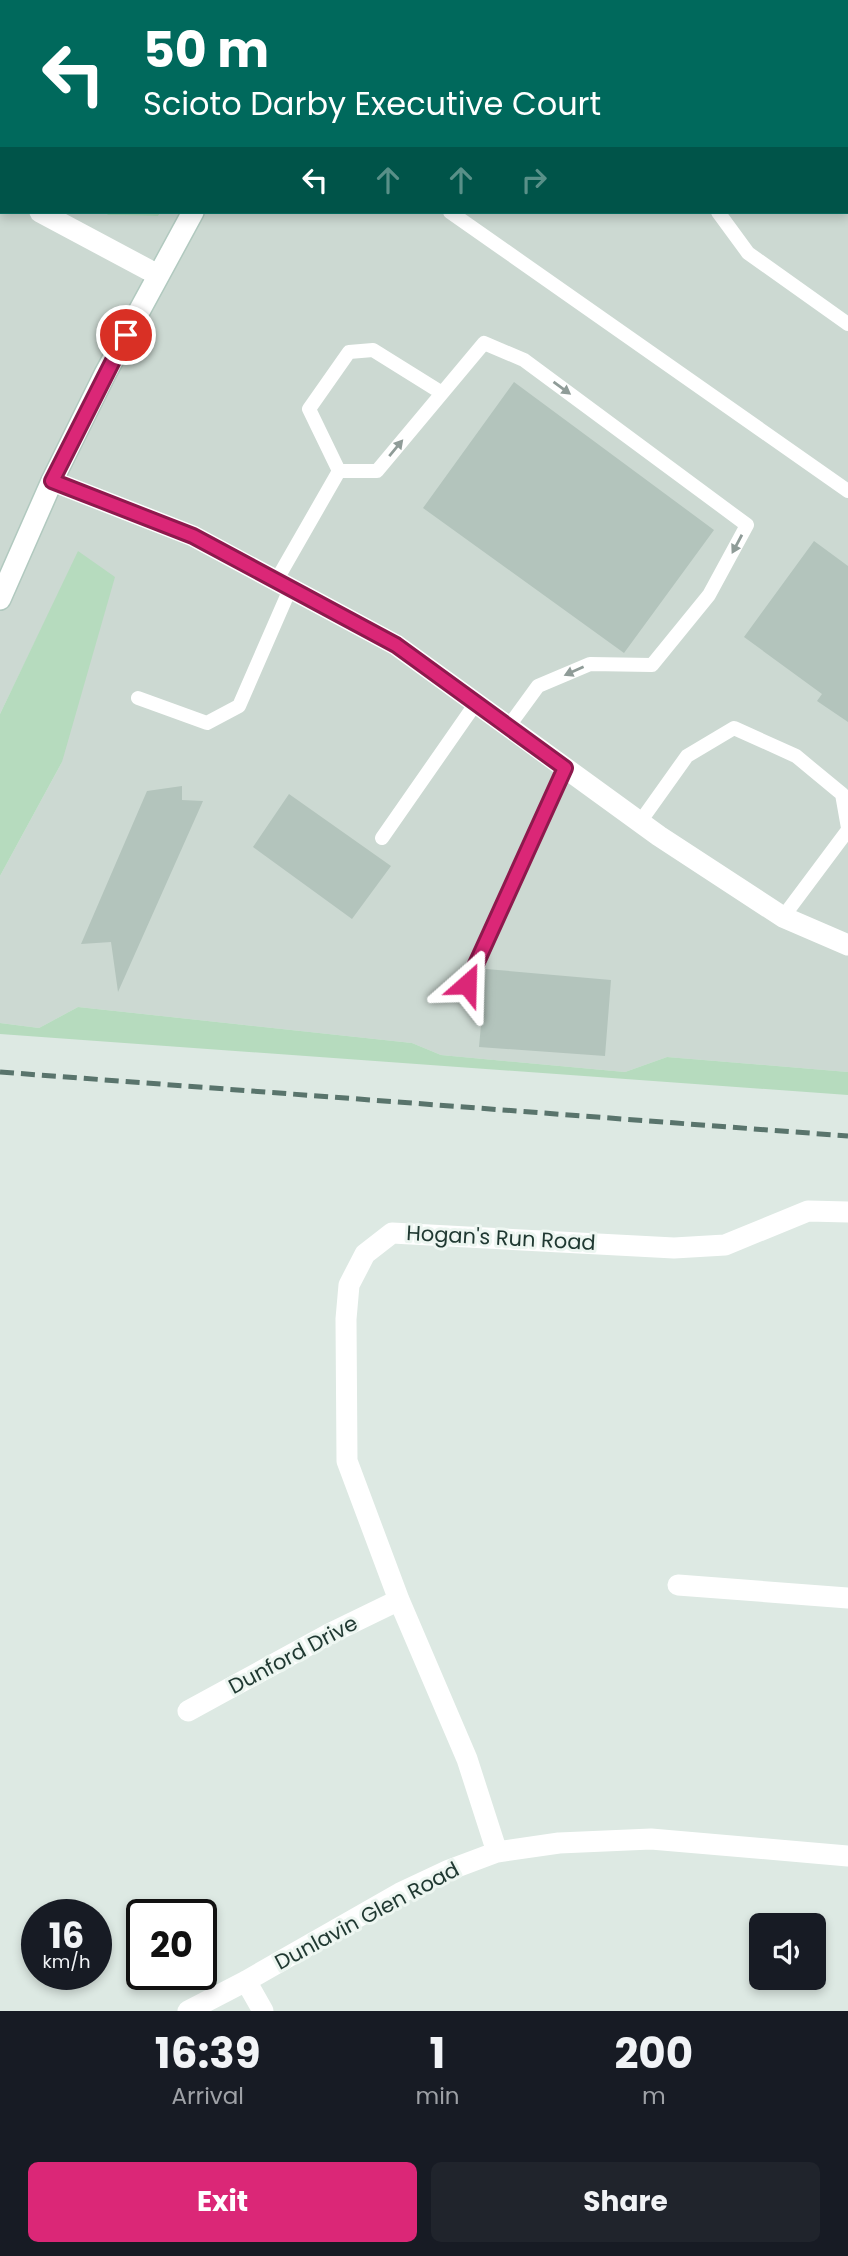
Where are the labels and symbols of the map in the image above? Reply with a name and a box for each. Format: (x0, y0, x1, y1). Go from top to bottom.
pin (96, 305, 156, 365)
one-way arrow (553, 381, 571, 395)
one-way arrow (388, 440, 403, 457)
one-way arrow (731, 534, 742, 554)
one-way arrow (564, 665, 584, 677)
position arrow (430, 947, 504, 1021)
street label: Hogan's Run Road (406, 1218, 596, 1257)
street label: Dunford Drive (223, 1608, 362, 1701)
street label: Dunlavin Glen Road (269, 1855, 464, 1977)
speed limit sign: 20 (126, 1899, 217, 1990)

